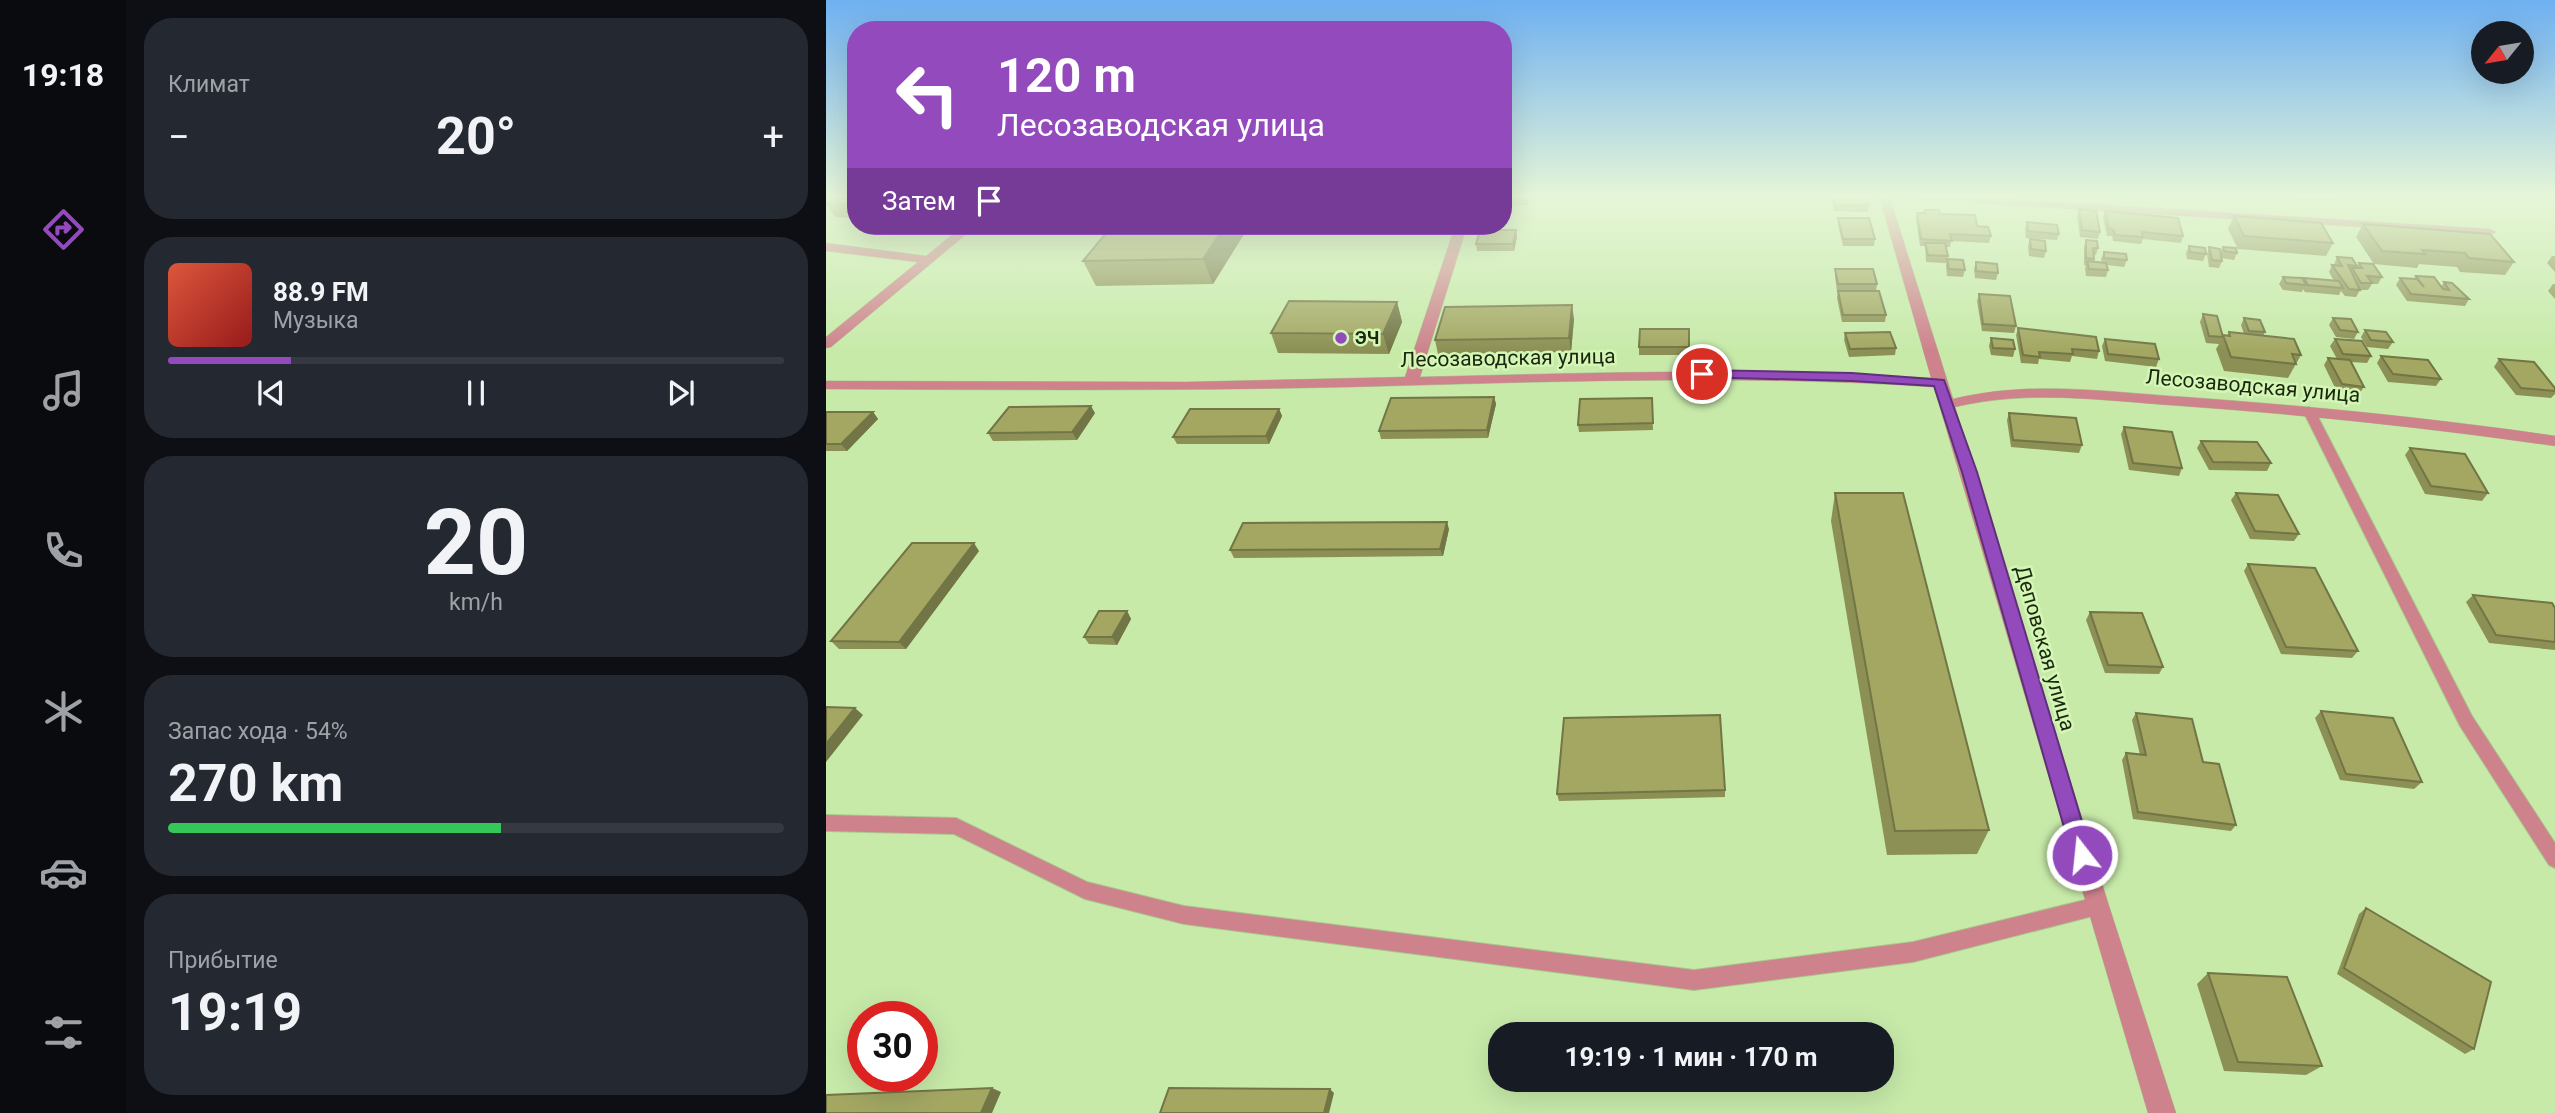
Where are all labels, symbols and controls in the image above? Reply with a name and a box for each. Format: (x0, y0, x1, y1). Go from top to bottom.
north arrow (2471, 21, 2534, 84)
map controls (2471, 21, 2534, 84)
text: 120 m (997, 47, 1136, 104)
icon: left (882, 49, 973, 140)
text: 19:18 (22, 56, 104, 94)
text: Климат (168, 71, 250, 98)
text: 20° (436, 106, 516, 167)
text: Лесозаводская улица (997, 106, 1325, 144)
text: − (168, 115, 190, 159)
text: + (762, 115, 784, 159)
icon: arrive (970, 182, 1008, 220)
text: Затем (882, 186, 956, 216)
icon: directions (39, 205, 88, 254)
text: 88.9 FM (273, 277, 369, 307)
text: Музыка (273, 307, 358, 334)
place label: ЭЧ (1355, 327, 1379, 348)
marker: ЭЧ (1333, 330, 1349, 346)
street label: Лесозаводская улица (1400, 344, 1616, 372)
pin (1672, 344, 1732, 404)
icon: arrive (1683, 355, 1721, 393)
street label: Лесозаводская улица (2145, 365, 2361, 407)
icon: music (39, 366, 88, 415)
icon: previous (252, 374, 290, 412)
icon: pause (457, 374, 495, 412)
icon: next (662, 374, 700, 412)
text: 20 (424, 490, 528, 596)
icon: phone (39, 526, 88, 575)
street label: Деповская улица (2010, 562, 2080, 734)
text: km/h (449, 589, 503, 616)
icon: climate (39, 687, 88, 736)
text: Запас хода · 54% (168, 718, 348, 745)
text: 270 km (168, 753, 343, 814)
position arrow (2045, 818, 2119, 892)
icon: car (39, 848, 88, 897)
text: Прибытие (168, 947, 278, 974)
text: 19:19 (168, 982, 302, 1043)
speed limit sign: 30 (847, 1001, 938, 1092)
icon: filters (39, 1008, 88, 1057)
text: 19:19 · 1 мин · 170 m (1565, 1042, 1817, 1072)

